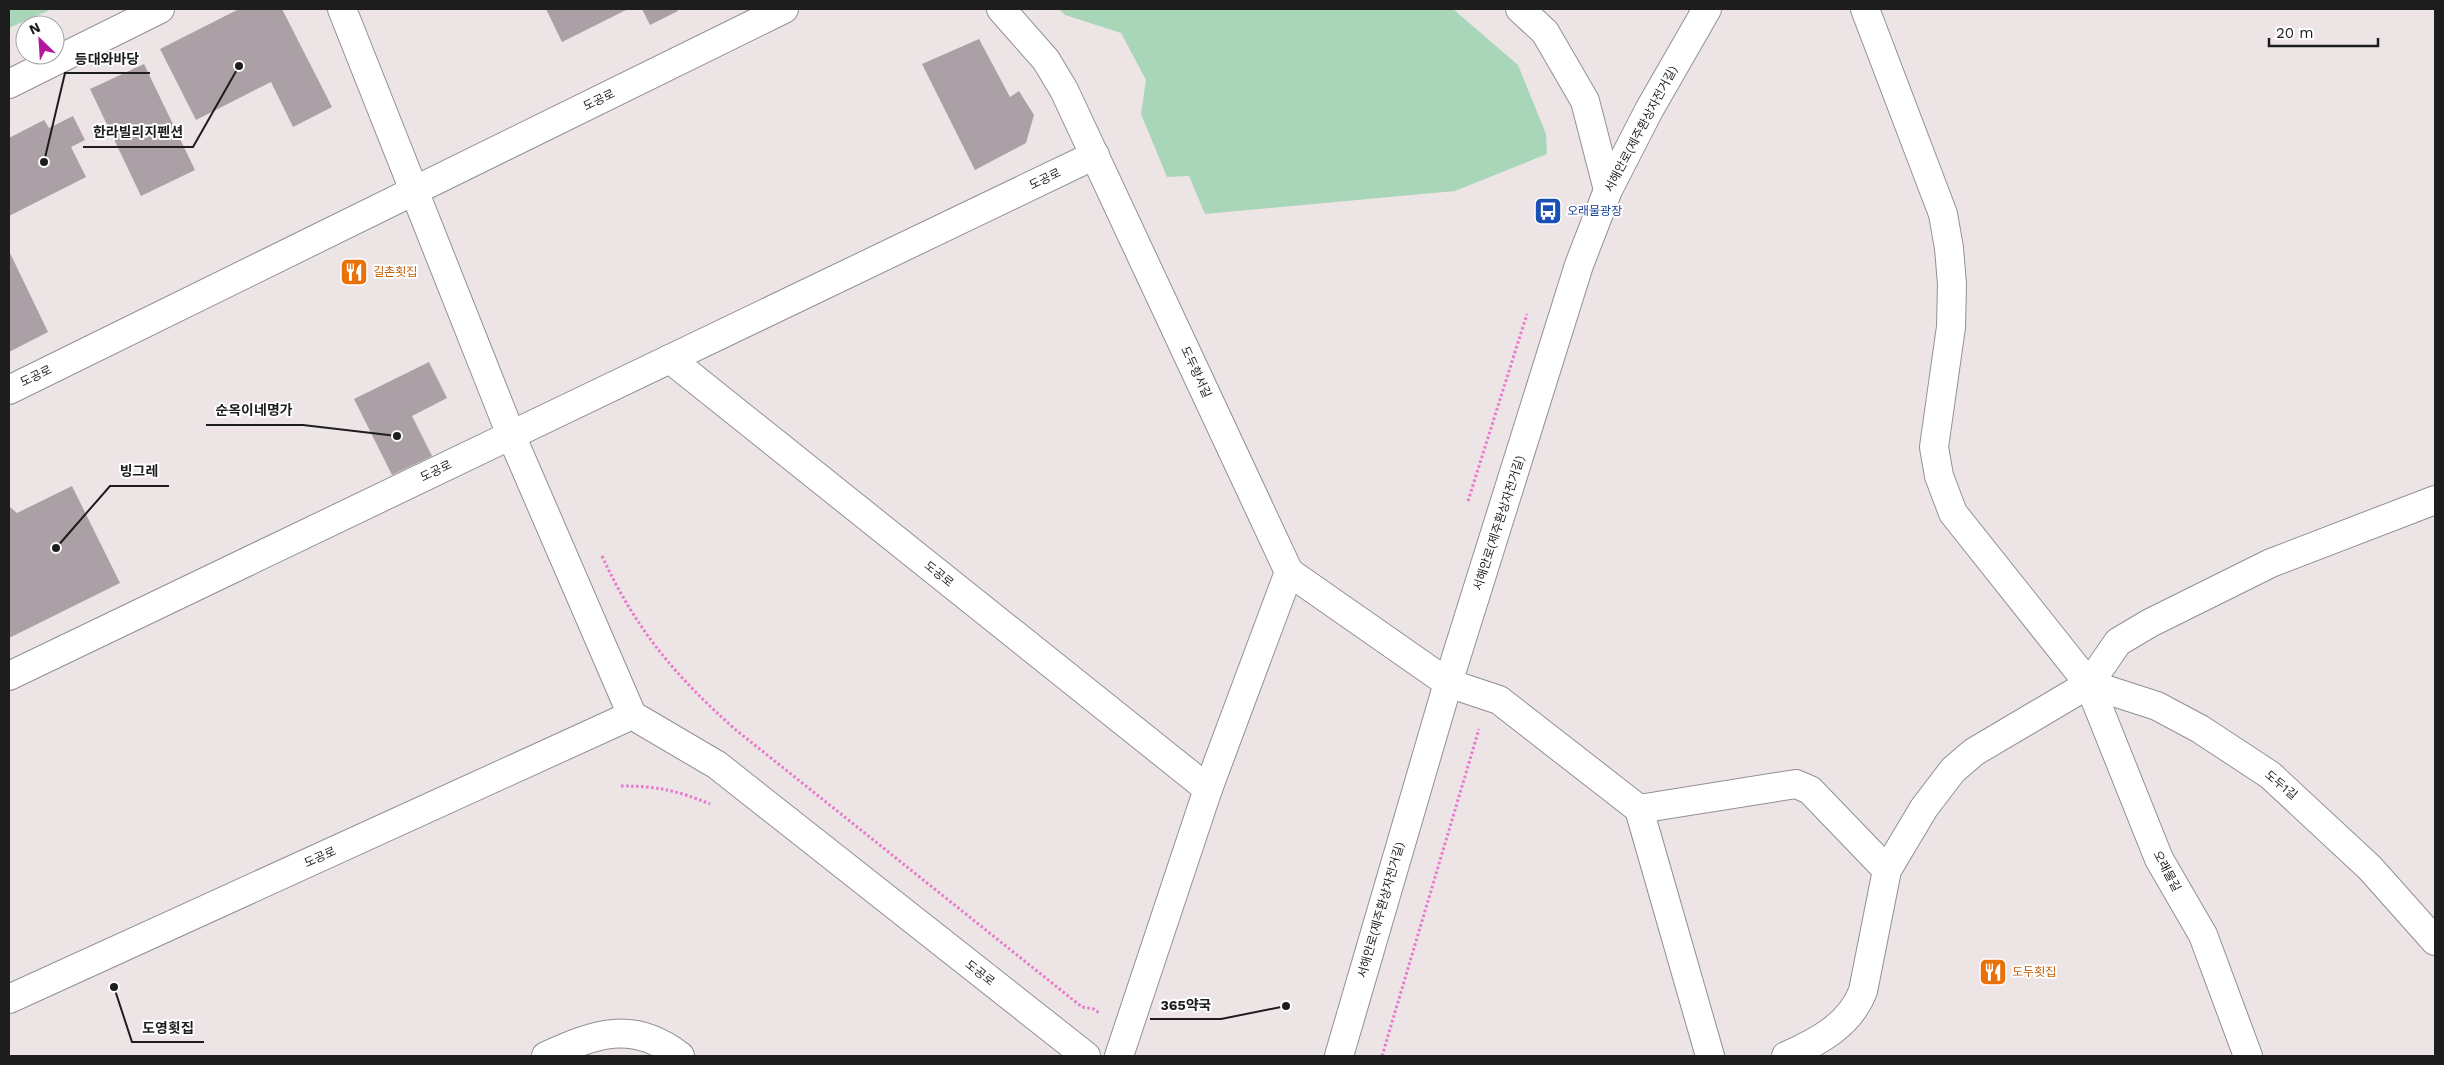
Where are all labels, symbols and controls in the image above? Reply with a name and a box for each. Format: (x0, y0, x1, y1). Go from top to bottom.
north arrow (15, 15, 65, 65)
scale bar (2269, 15, 2378, 47)
text: N (26, 19, 43, 38)
text: 20 m (2276, 24, 2314, 42)
callout: 등대와바당 (65, 44, 150, 73)
text: 등대와바당 (75, 51, 139, 67)
street label: 서해안로(제주환상자전거길) (1602, 64, 1680, 194)
street label: 도공로 (581, 86, 617, 114)
callout: 한라빌리지펜션 (83, 118, 193, 147)
text: 한라빌리지펜션 (93, 124, 183, 140)
street label: 도공로 (1027, 165, 1063, 193)
bus stop icon: 오래물광장 (1533, 196, 1563, 226)
place label: 오래물광장 (1567, 204, 1622, 218)
restaurant icon: 길촌횟집 (339, 257, 369, 287)
place label: 길촌횟집 (373, 265, 417, 279)
street label: 도두항서길 (1178, 344, 1214, 400)
street label: 도공로 (18, 362, 54, 390)
callout: 순옥이네명가 (206, 396, 303, 425)
text: 순옥이네명가 (215, 402, 293, 418)
street label: 서해안로(제주환상자전거길) (1471, 454, 1527, 592)
callout: 빙그레 (110, 457, 169, 486)
street label: 도공로 (418, 457, 454, 485)
text: 빙그레 (120, 463, 158, 479)
street label: 도공로 (922, 558, 956, 590)
street label: 도두1길 (2262, 767, 2300, 803)
street label: 서해안로(제주환상자전거길) (1355, 840, 1407, 980)
street label: 도공로 (302, 844, 338, 870)
street label: 오래물길 (2150, 848, 2184, 894)
street label: 도공로 (963, 957, 997, 989)
restaurant icon: 도두횟집 (1978, 957, 2008, 987)
place label: 도두횟집 (2012, 965, 2056, 979)
callout: 365약국 (1150, 990, 1221, 1019)
text: 365약국 (1161, 997, 1212, 1013)
callout: 도영횟집 (132, 1013, 204, 1042)
text: 도영횟집 (142, 1020, 194, 1036)

